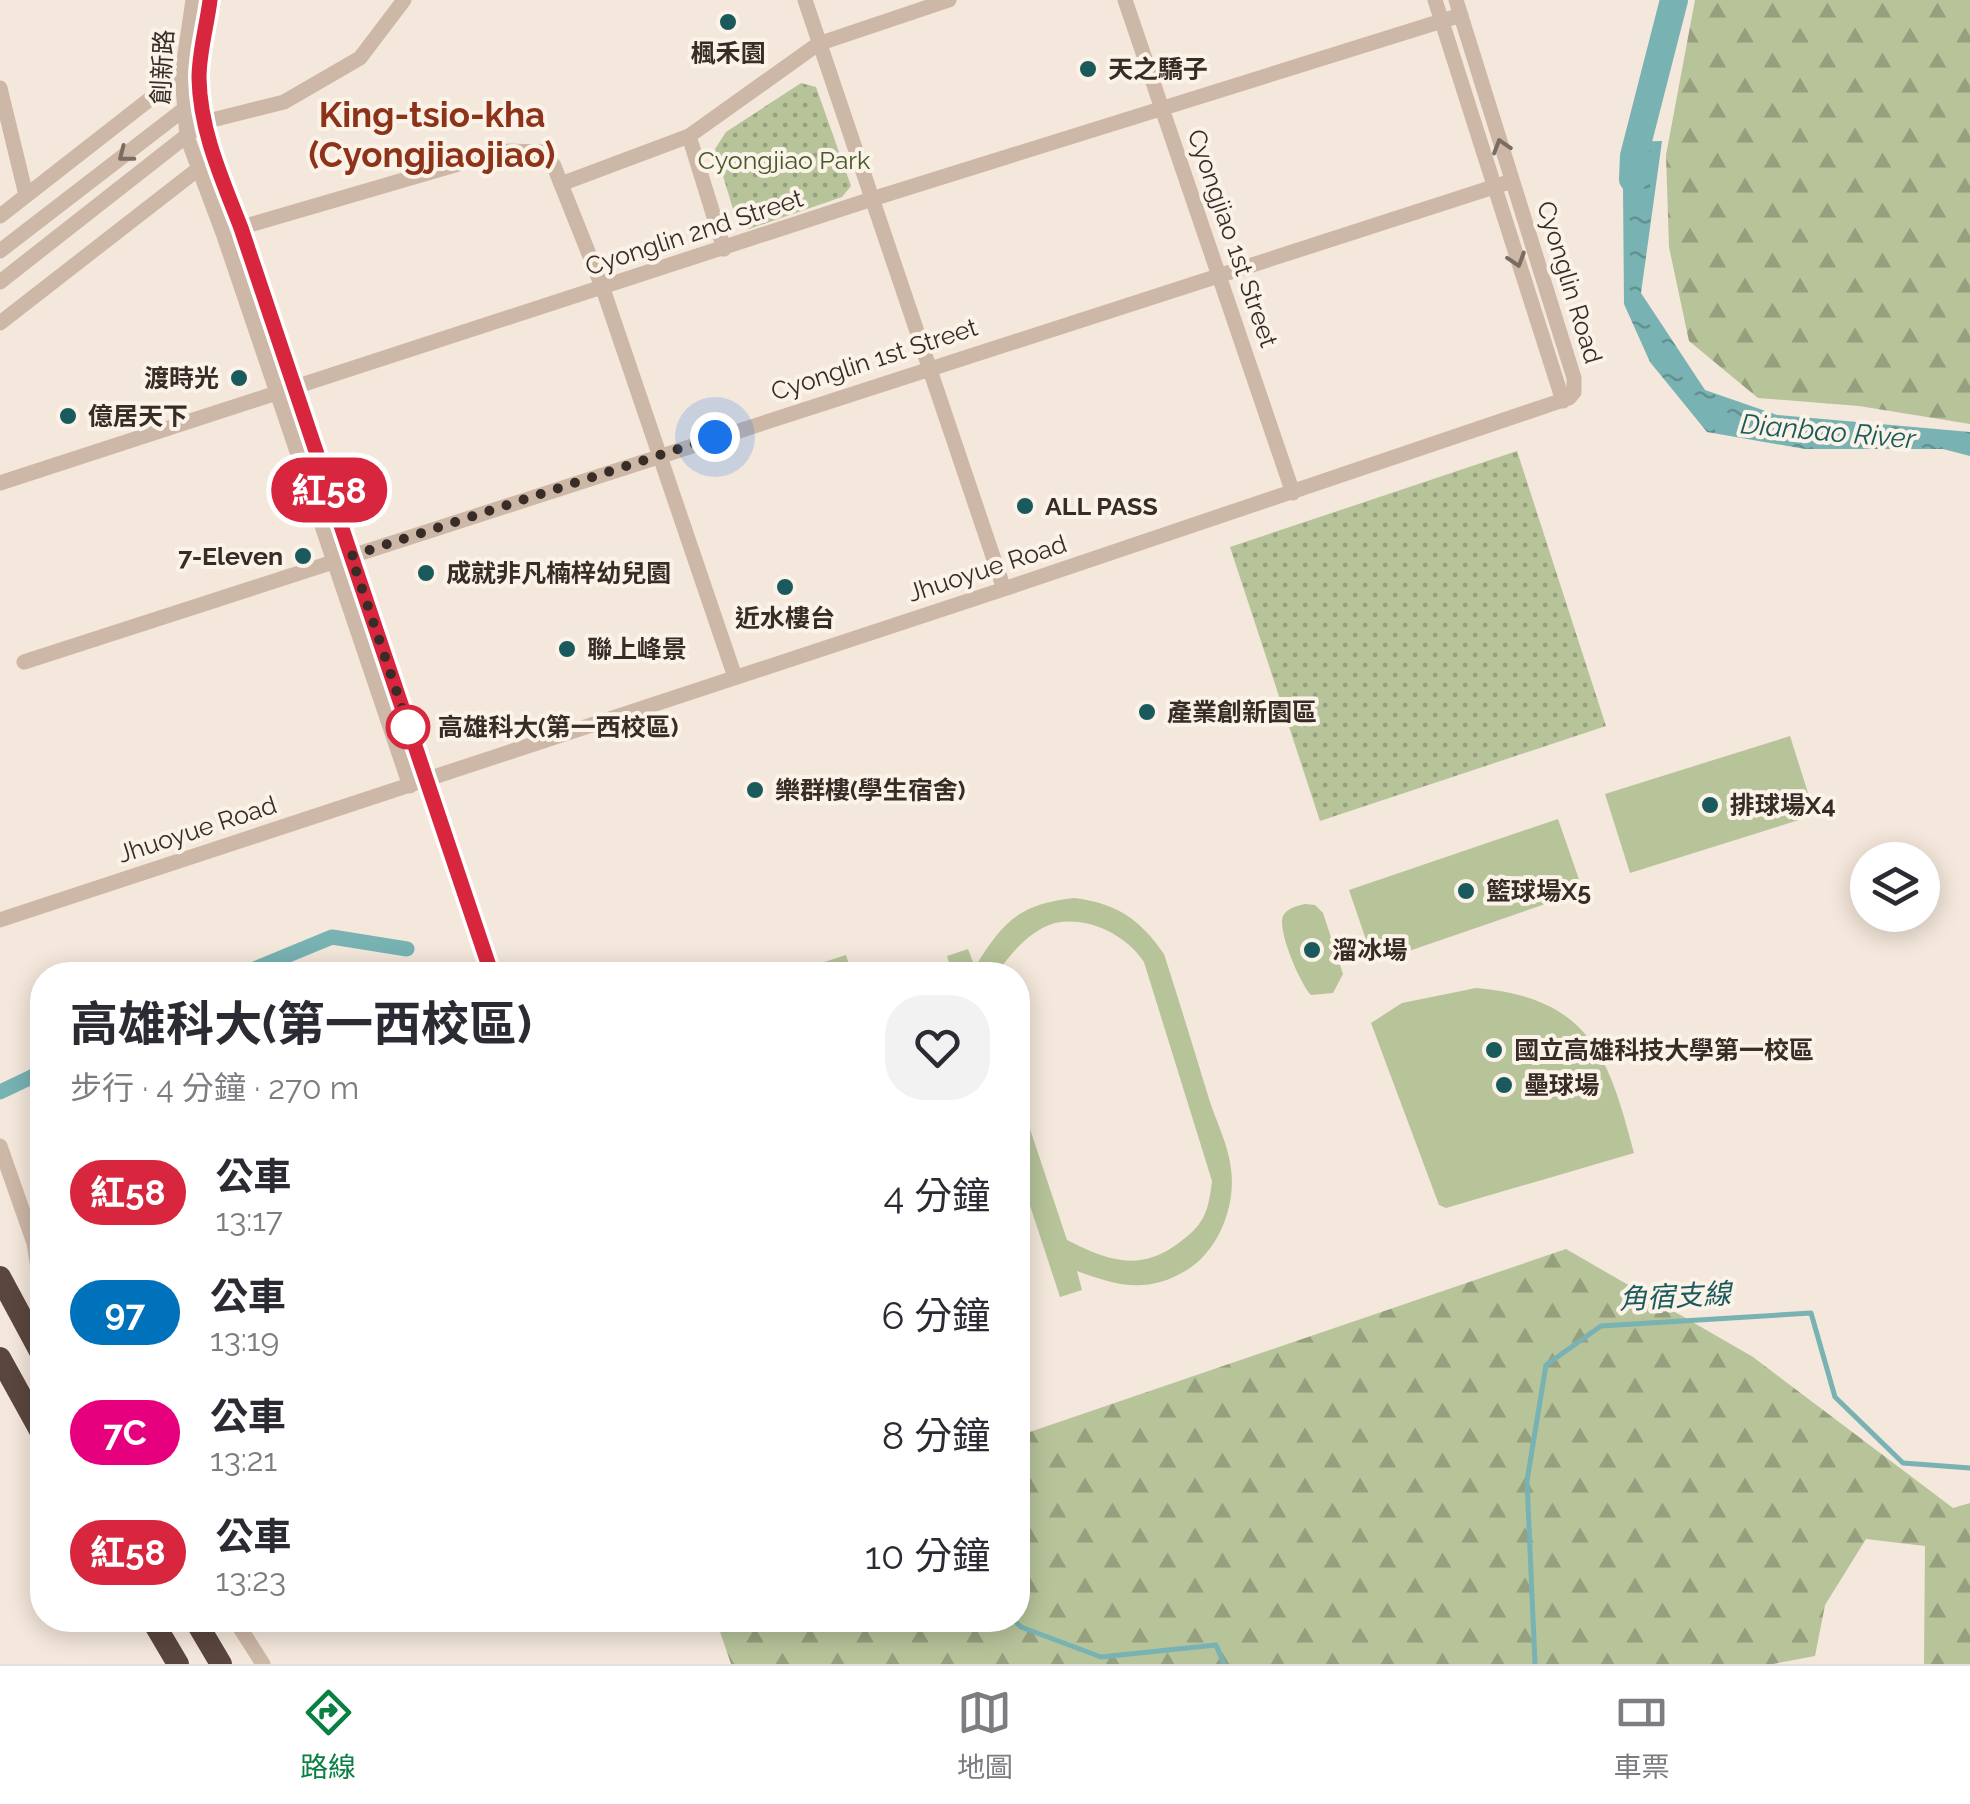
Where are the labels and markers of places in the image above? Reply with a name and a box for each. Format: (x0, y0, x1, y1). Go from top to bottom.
marker: 楓禾園 (717, 11, 739, 33)
place label: 楓禾園 (690, 38, 766, 68)
place label: 天之驕子 (1108, 54, 1208, 84)
marker: 天之驕子 (1077, 58, 1099, 80)
place label: 渡時光 (144, 363, 219, 393)
marker: 渡時光 (228, 367, 250, 389)
place label: 億居天下 (88, 401, 188, 431)
marker: 億居天下 (57, 405, 79, 427)
place label: ALL PASS (1045, 491, 1158, 521)
marker: ALL PASS (1014, 495, 1036, 517)
place label: 7-Eleven (178, 541, 283, 571)
marker: 7-Eleven (292, 545, 314, 567)
place label: 成就非凡楠梓幼兒園 (446, 558, 671, 588)
marker: 成就非凡楠梓幼兒園 (415, 562, 437, 584)
marker: 近水樓台 (774, 576, 796, 598)
place label: 近水樓台 (735, 603, 835, 633)
place label: 聯上峰景 (587, 634, 687, 664)
marker: 聯上峰景 (556, 638, 578, 660)
place label: 產業創新園區 (1167, 697, 1317, 727)
marker: 產業創新園區 (1136, 701, 1158, 723)
marker: 高雄科大(第一西校區) (387, 706, 429, 748)
place label: 高雄科大(第一西校區) (438, 712, 678, 742)
place label: 樂群樓(學生宿舍) (775, 775, 965, 805)
marker: 樂群樓(學生宿舍) (744, 779, 766, 801)
place label: 排球場X4 (1730, 790, 1836, 820)
marker: 排球場X4 (1699, 794, 1721, 816)
place label: 籃球場X5 (1486, 876, 1591, 906)
marker: 籃球場X5 (1455, 880, 1477, 902)
place label: 溜冰場 (1332, 935, 1407, 965)
marker: 溜冰場 (1301, 939, 1323, 961)
place label: 國立高雄科技大學第一校區 (1514, 1035, 1814, 1065)
marker: 國立高雄科技大學第一校區 (1483, 1039, 1505, 1061)
place label: 壘球場 (1524, 1070, 1599, 1100)
marker: 壘球場 (1493, 1074, 1515, 1096)

